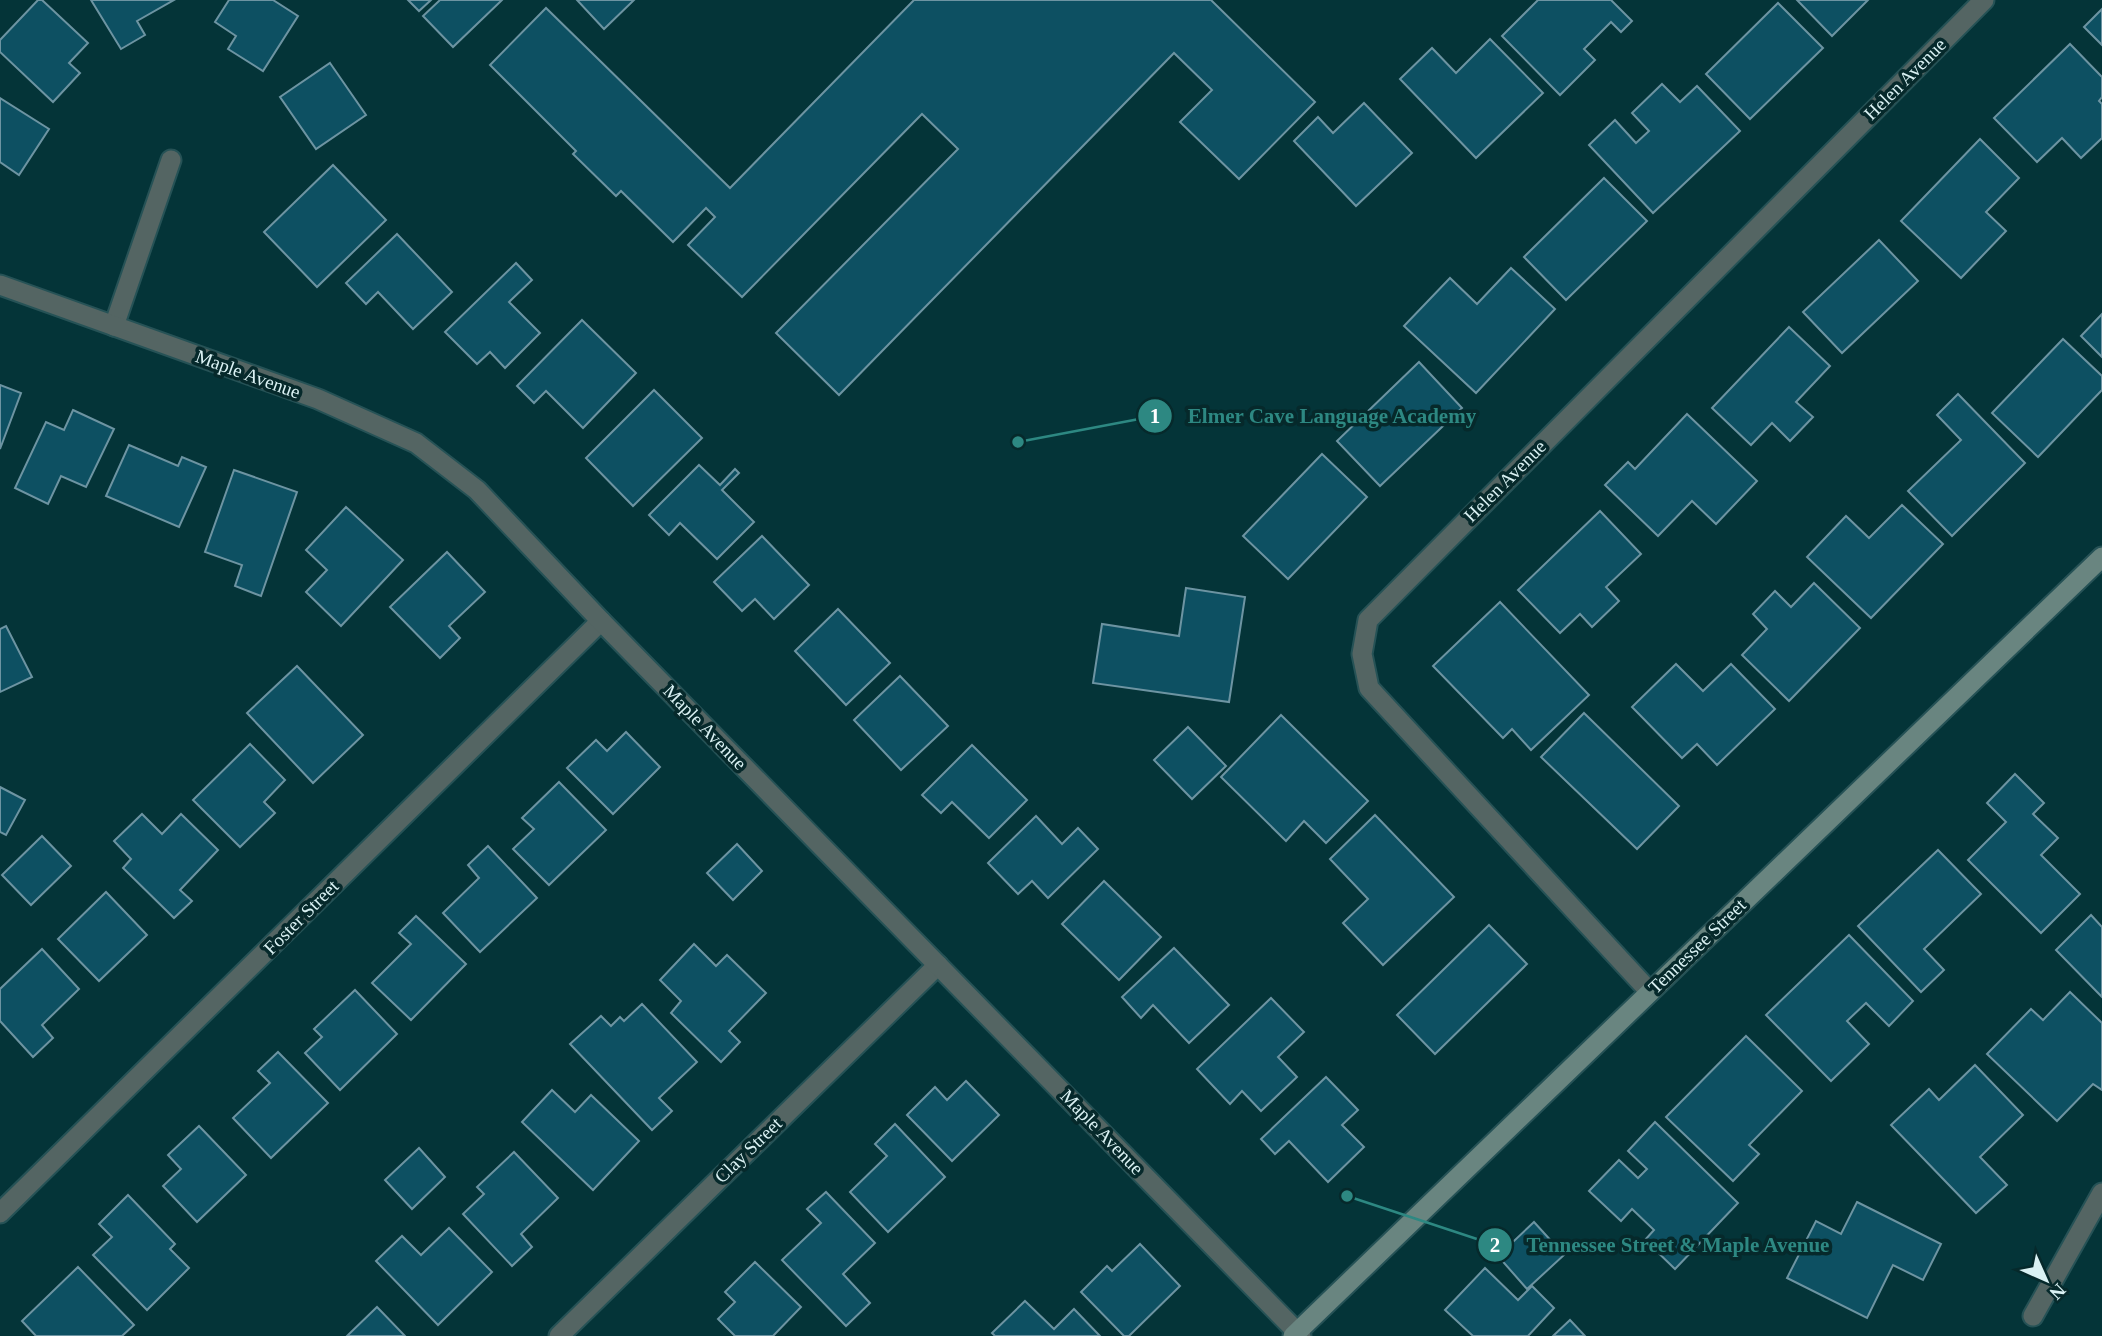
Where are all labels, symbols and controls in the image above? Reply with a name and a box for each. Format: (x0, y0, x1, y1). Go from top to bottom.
street label: Helen Avenue (1860, 34, 1950, 124)
street label: Maple Avenue (193, 345, 303, 403)
callout: Elmer Cave Language Academy (1138, 395, 1490, 437)
text: 1 (1150, 404, 1160, 428)
text: Elmer Cave Language Academy (1188, 404, 1477, 428)
street label: Helen Avenue (1460, 436, 1550, 526)
street label: Maple Avenue (659, 680, 751, 774)
street label: Foster Street (259, 875, 343, 959)
street label: Tennessee Street (1644, 894, 1750, 998)
street label: Maple Avenue (1056, 1085, 1148, 1179)
street label: Clay Street (710, 1112, 786, 1187)
callout: Tennessee Street & Maple Avenue (1477, 1224, 1844, 1266)
text: 2 (1490, 1233, 1500, 1257)
text: Tennessee Street & Maple Avenue (1527, 1233, 1829, 1257)
north arrow (2011, 1245, 2081, 1315)
text: N (2045, 1279, 2070, 1304)

